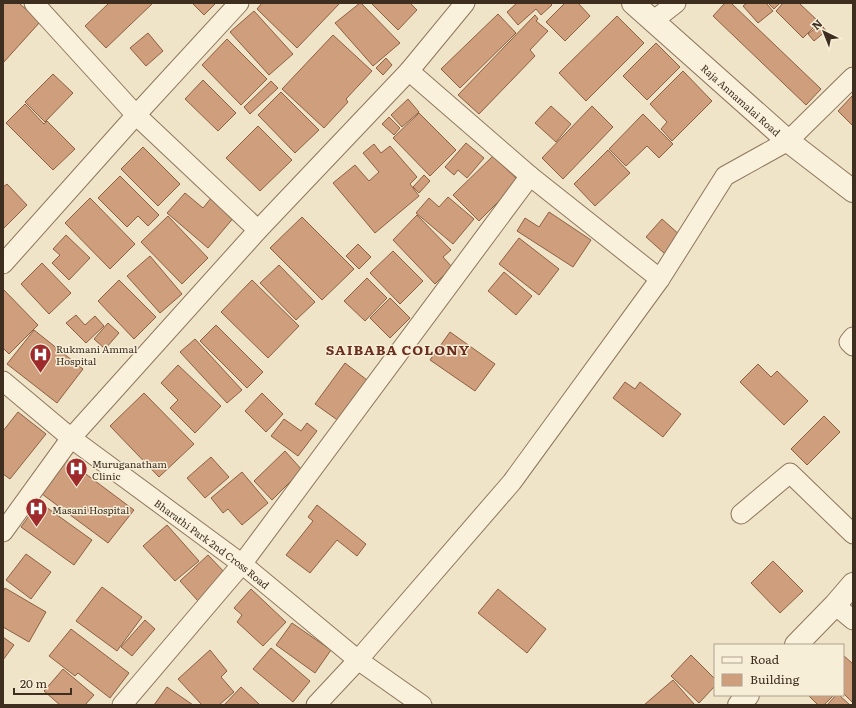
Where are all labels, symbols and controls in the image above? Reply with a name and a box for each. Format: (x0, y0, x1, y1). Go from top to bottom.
north arrow (804, 12, 844, 52)
text: N (808, 15, 825, 33)
street label: Raja Annamalai Road (698, 60, 784, 139)
district label: SAIBABA COLONY (326, 339, 470, 359)
hospital icon: Rukmani Ammal Hospital (28, 341, 54, 374)
place label: Rukmani Ammal Hospital (56, 341, 138, 368)
hospital icon: Muruganatham Clinic (63, 456, 89, 489)
place label: Muruganatham Clinic (92, 456, 167, 483)
street label: Bharathi Park 2nd Cross Road (152, 495, 273, 592)
hospital icon: Masani Hospital (24, 496, 50, 529)
place label: Masani Hospital (52, 502, 130, 517)
legend (714, 644, 844, 696)
text: Road (750, 650, 780, 668)
scale bar (14, 670, 71, 696)
text: Building (750, 670, 800, 688)
text: 20 m (20, 674, 47, 692)

